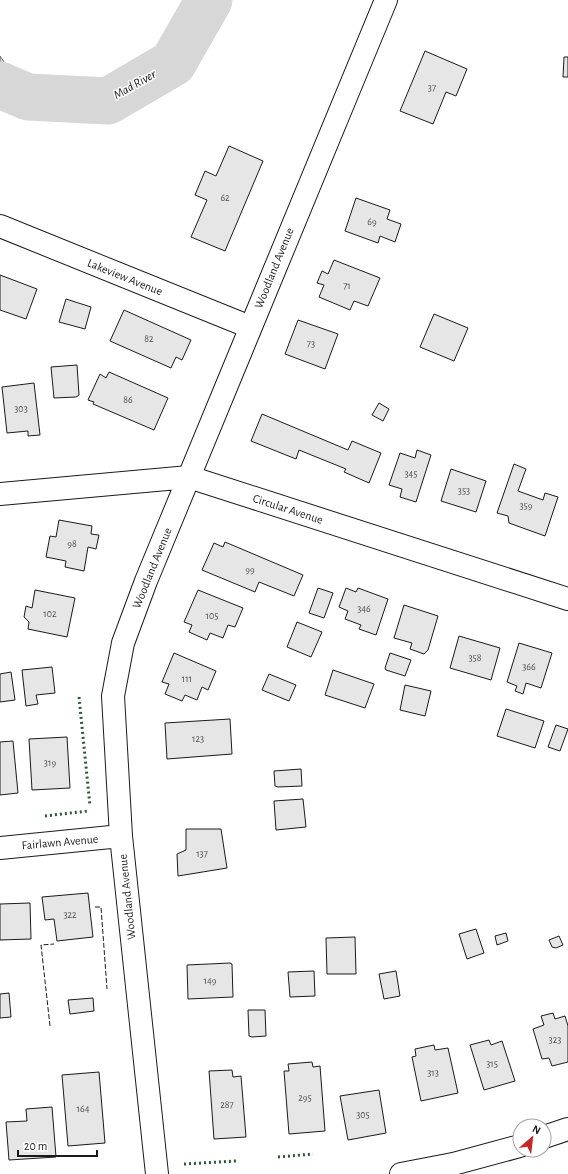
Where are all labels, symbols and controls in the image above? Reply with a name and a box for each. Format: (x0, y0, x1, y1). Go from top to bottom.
water label: Mad River (111, 67, 159, 102)
house number: 37 (428, 83, 436, 93)
house number: 62 (220, 193, 230, 203)
house number: 69 (367, 217, 377, 227)
street label: Woodland Avenue (252, 226, 296, 310)
street label: Lakeview Avenue (86, 256, 164, 298)
house number: 71 (343, 281, 351, 291)
house number: 82 (144, 334, 154, 344)
house number: 73 (307, 339, 315, 349)
house number: 86 (123, 395, 133, 405)
house number: 303 (14, 404, 28, 414)
house number: 345 (404, 469, 418, 479)
house number: 353 (458, 486, 470, 496)
street label: Circular Avenue (251, 492, 325, 526)
house number: 359 (520, 501, 533, 511)
street label: Woodland Avenue (130, 526, 174, 610)
house number: 98 (67, 539, 77, 549)
house number: 99 (245, 565, 255, 575)
house number: 346 (357, 604, 371, 614)
house number: 102 (43, 609, 57, 619)
house number: 105 (206, 611, 218, 621)
house number: 358 (468, 653, 482, 663)
house number: 366 (522, 662, 536, 672)
house number: 111 (182, 674, 192, 684)
house number: 123 (192, 734, 204, 744)
house number: 319 (44, 758, 56, 768)
street label: Fairlawn Avenue (21, 833, 99, 851)
house number: 137 (196, 849, 208, 859)
street label: Woodland Avenue (117, 854, 137, 940)
house number: 322 (63, 910, 77, 920)
house number: 149 (204, 976, 217, 986)
house number: 323 (549, 1035, 561, 1045)
house number: 315 (486, 1059, 498, 1069)
house number: 313 (427, 1068, 439, 1078)
house number: 295 (298, 1093, 312, 1103)
house number: 287 (220, 1100, 234, 1110)
house number: 164 (77, 1104, 90, 1114)
house number: 305 (356, 1110, 370, 1120)
north arrow (512, 1118, 552, 1158)
text: N (530, 1123, 542, 1136)
scale bar (18, 1132, 97, 1158)
text: 20 m (24, 1140, 47, 1152)

